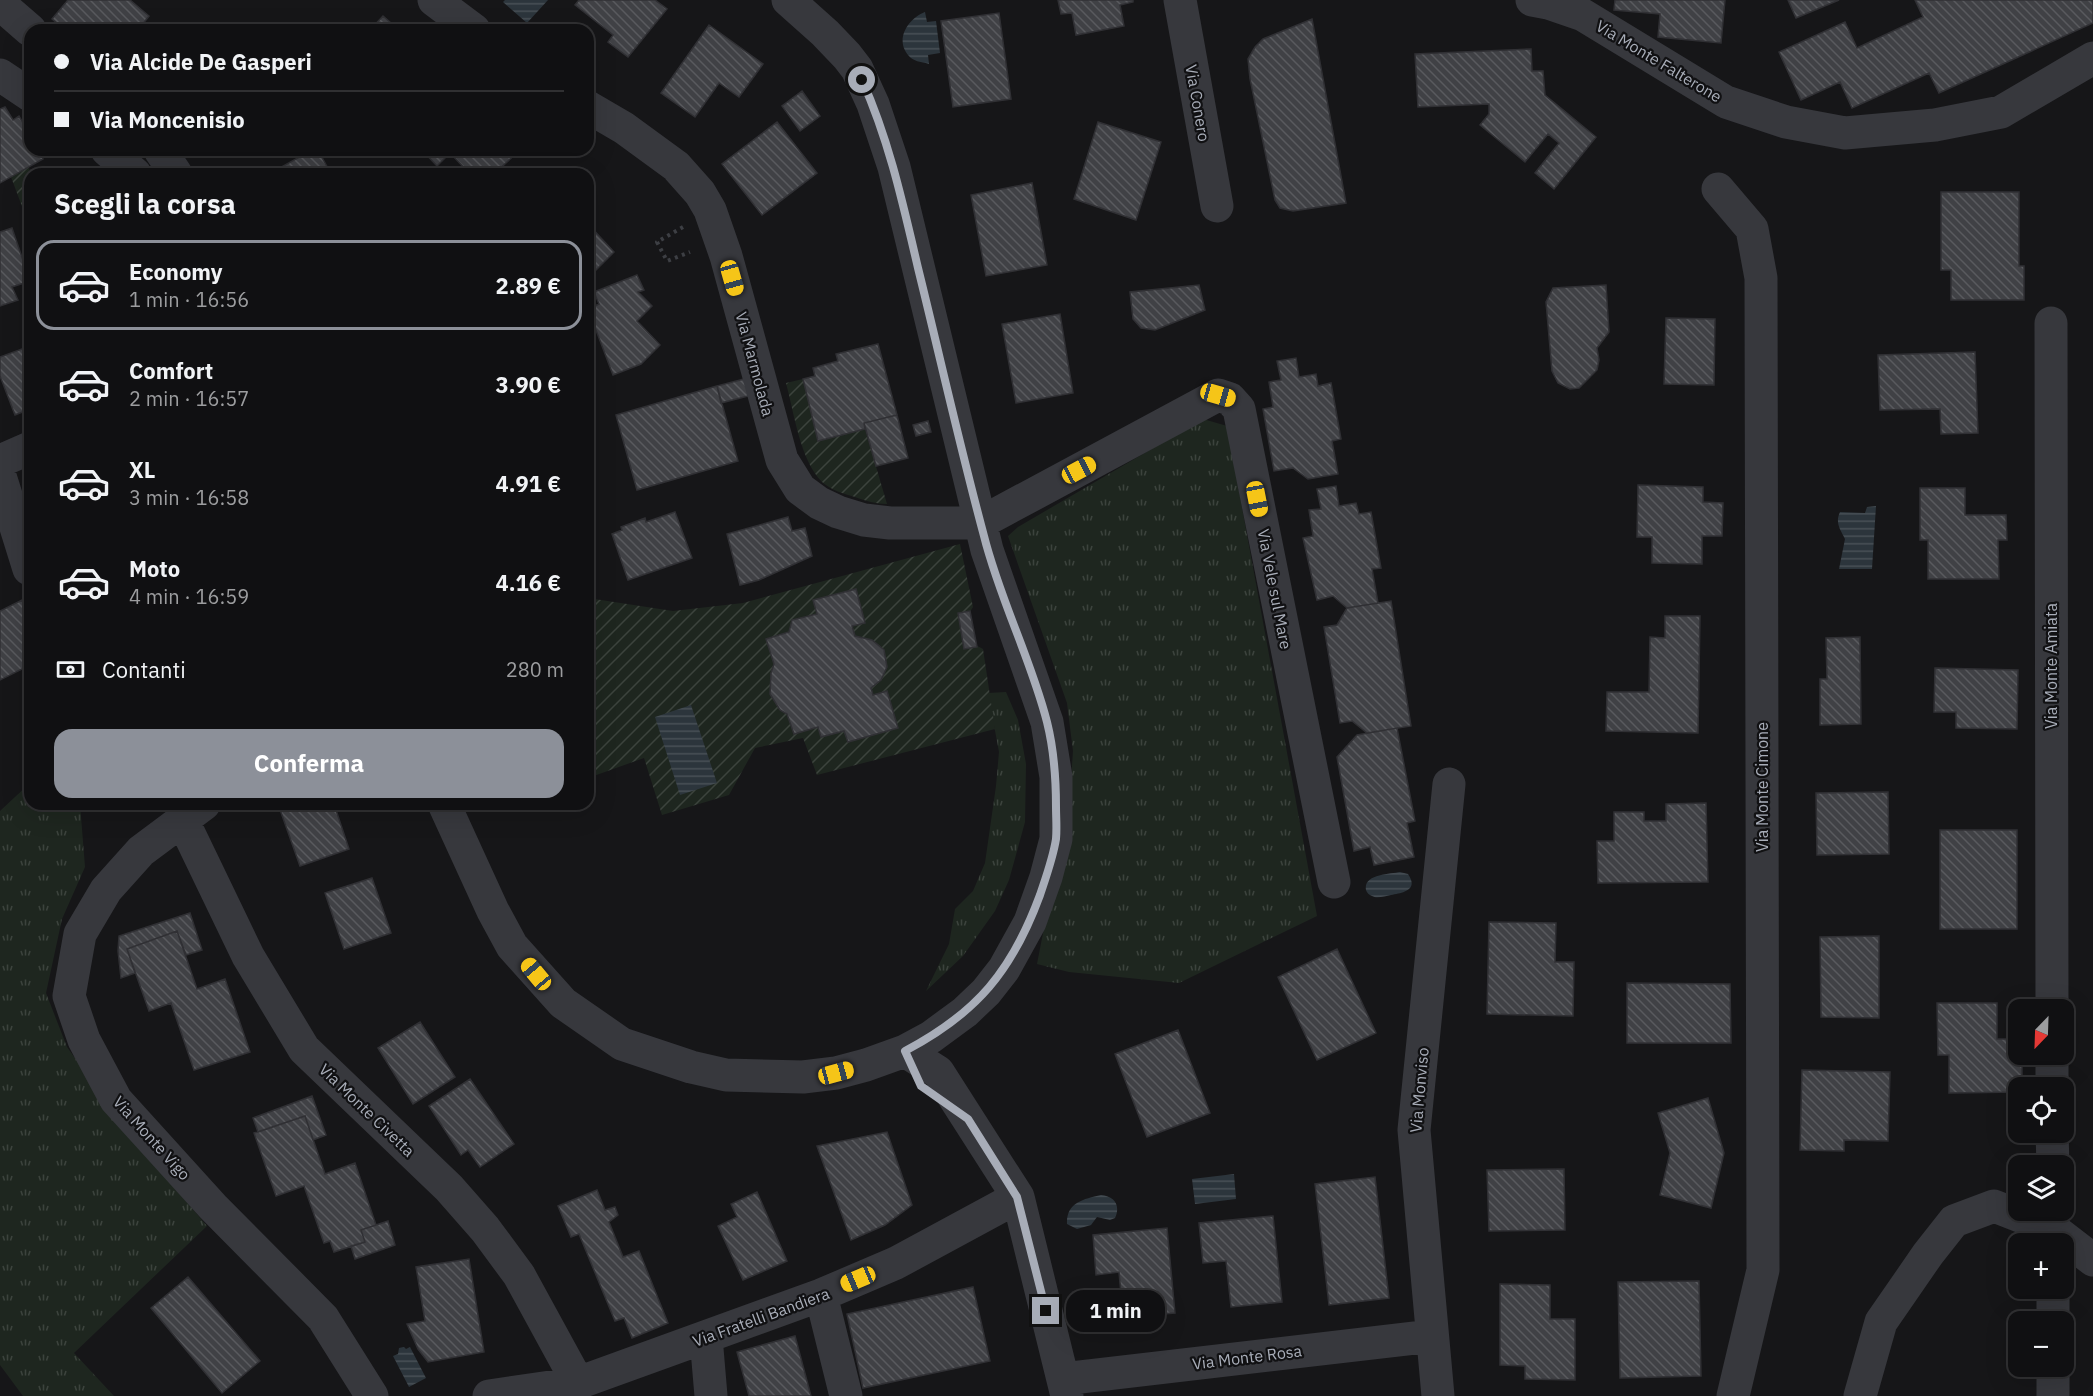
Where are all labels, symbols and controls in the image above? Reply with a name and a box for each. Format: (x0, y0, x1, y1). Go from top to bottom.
street label: Via Monte Falterone (1592, 16, 1726, 107)
text: Via Alcide De Gasperi (90, 47, 312, 76)
street label: Via Conero (1181, 63, 1215, 143)
route start (848, 66, 875, 93)
text: Via Moncenisio (90, 105, 245, 134)
text: Scegli la corsa (54, 186, 236, 221)
text: Economy (129, 257, 223, 286)
icon: car (57, 258, 111, 312)
car (718, 258, 746, 298)
text: 2.89 € (496, 271, 561, 300)
text: 1 min · 16:56 (129, 286, 249, 313)
street label: Via Marmolada (731, 310, 779, 419)
text: Comfort (129, 356, 213, 385)
icon: car (57, 357, 111, 411)
text: 3.90 € (496, 370, 561, 399)
car (1198, 381, 1238, 409)
text: 2 min · 16:57 (129, 385, 249, 412)
car (1059, 454, 1099, 486)
text: XL (129, 455, 155, 484)
icon: car (57, 456, 111, 510)
text: 4.91 € (496, 469, 561, 498)
car (1245, 480, 1269, 518)
text: 3 min · 16:58 (129, 484, 249, 511)
street label: Via Vele sul Mare (1254, 527, 1297, 651)
text: Moto (129, 554, 180, 583)
icon: car (57, 555, 111, 609)
text: 4.16 € (496, 568, 561, 597)
text: 4 min · 16:59 (129, 583, 249, 610)
street label: Via Monte Amiata (2041, 602, 2061, 729)
icon: cash (54, 653, 87, 686)
text: Contanti (102, 655, 186, 684)
text: 280 m (506, 656, 564, 683)
street label: Via Monte Cimone (1752, 722, 1772, 852)
button: Conferma (54, 729, 564, 798)
car (518, 954, 554, 994)
north arrow (2008, 999, 2074, 1065)
map controls (2008, 999, 2074, 1377)
street label: Via Monviso (1405, 1046, 1433, 1134)
street label: Via Monte Civetta (315, 1059, 419, 1161)
car (816, 1060, 856, 1086)
button: locate (2008, 1077, 2074, 1143)
street label: Via Monte Vigo (109, 1092, 195, 1184)
button: layers (2008, 1155, 2074, 1221)
button: + (2008, 1233, 2074, 1299)
car (838, 1264, 878, 1294)
street label: Via Fratelli Bandiera (690, 1283, 833, 1351)
callout: 1 min (1067, 1290, 1166, 1332)
route end (1032, 1297, 1059, 1324)
text: 1 min (1089, 1297, 1142, 1324)
button: − (2008, 1311, 2074, 1377)
street label: Via Monte Rosa (1191, 1340, 1304, 1374)

